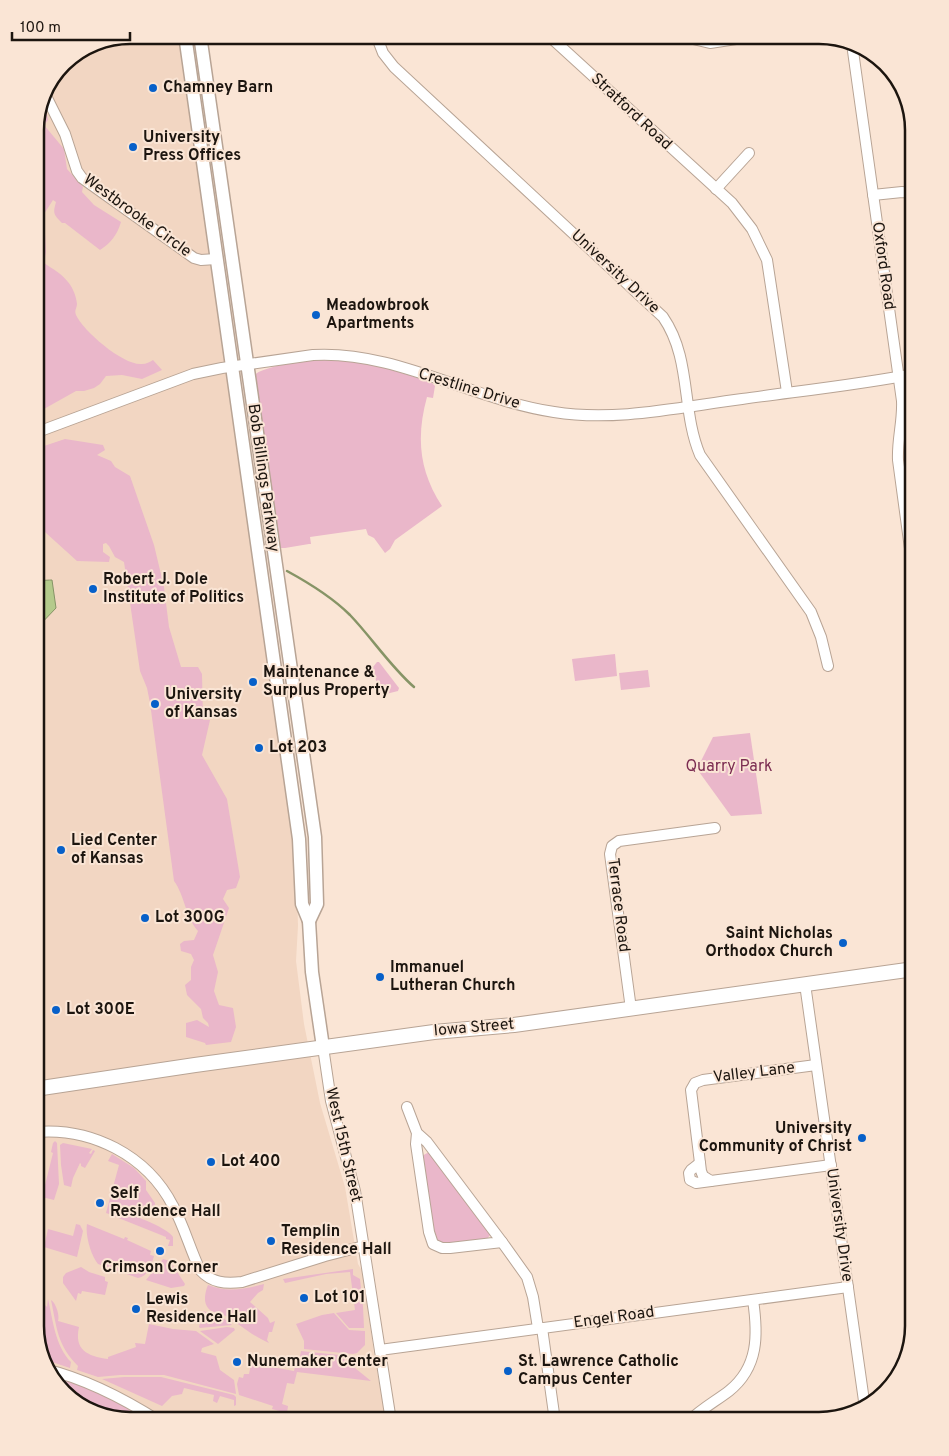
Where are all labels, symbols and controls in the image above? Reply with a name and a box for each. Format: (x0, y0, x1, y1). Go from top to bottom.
scale bar (12, 10, 130, 42)
text: 100 m (20, 19, 61, 38)
street label: Stratford Road (586, 69, 676, 155)
place label: Chamney Barn (163, 78, 273, 98)
marker: Chamney Barn (147, 82, 159, 94)
place label: University Press Offices (143, 128, 241, 166)
marker: University Press Offices (127, 141, 139, 153)
street label: Westbrooke Circle (79, 170, 195, 262)
street label: Oxford Road (867, 221, 899, 311)
street label: University Drive (566, 226, 664, 318)
place label: Meadowbrook Apartments (326, 296, 429, 334)
marker: Meadowbrook Apartments (310, 309, 322, 321)
street label: Crestline Drive (416, 364, 522, 414)
street label: Bob Billings Parkway (243, 402, 283, 554)
place label: Robert J. Dole Institute of Politics (103, 570, 244, 608)
marker: Robert J. Dole Institute of Politics (87, 583, 99, 595)
place label: Maintenance & Surplus Property (263, 663, 390, 701)
marker: Maintenance & Surplus Property (247, 676, 259, 688)
place label: University of Kansas (165, 685, 242, 723)
marker: University of Kansas (149, 698, 161, 710)
place label: Lot 203 (269, 738, 327, 758)
marker: Lot 203 (253, 742, 265, 754)
park label: Quarry Park (685, 757, 773, 777)
place label: Lied Center of Kansas (71, 831, 158, 869)
marker: Lied Center of Kansas (55, 844, 67, 856)
street label: Terrace Road (602, 857, 634, 953)
place label: Lot 300G (155, 908, 225, 928)
marker: Lot 300G (139, 912, 151, 924)
place label: Saint Nicholas Orthodox Church (705, 924, 833, 962)
marker: Saint Nicholas Orthodox Church (837, 937, 849, 949)
place label: Immanuel Lutheran Church (390, 958, 516, 996)
marker: Immanuel Lutheran Church (374, 971, 386, 983)
place label: Lot 300E (66, 1000, 135, 1020)
marker: Lot 300E (50, 1004, 62, 1016)
street label: Iowa Street (433, 1015, 515, 1041)
street label: Valley Lane (712, 1058, 796, 1088)
street label: West 15th Street (320, 1086, 366, 1204)
place label: University Community of Christ (699, 1119, 852, 1157)
marker: University Community of Christ (856, 1132, 868, 1144)
place label: Lot 400 (221, 1152, 281, 1172)
marker: Lot 400 (205, 1156, 217, 1168)
street label: University Drive (821, 1167, 857, 1283)
place label: Self Residence Hall (110, 1184, 221, 1222)
marker: Self Residence Hall (94, 1197, 106, 1209)
place label: Templin Residence Hall (281, 1222, 392, 1260)
marker: Templin Residence Hall (265, 1235, 277, 1247)
marker: Crimson Corner (154, 1245, 166, 1257)
place label: Crimson Corner (102, 1258, 218, 1278)
place label: Lot 101 (314, 1288, 366, 1308)
place label: Lewis Residence Hall (146, 1290, 257, 1328)
marker: Lot 101 (298, 1292, 310, 1304)
street label: Engel Road (572, 1302, 656, 1334)
marker: Lewis Residence Hall (130, 1303, 142, 1315)
place label: Nunemaker Center (247, 1352, 388, 1372)
place label: St. Lawrence Catholic Campus Center (518, 1352, 679, 1390)
marker: Nunemaker Center (231, 1356, 243, 1368)
marker: St. Lawrence Catholic Campus Center (502, 1365, 514, 1377)

